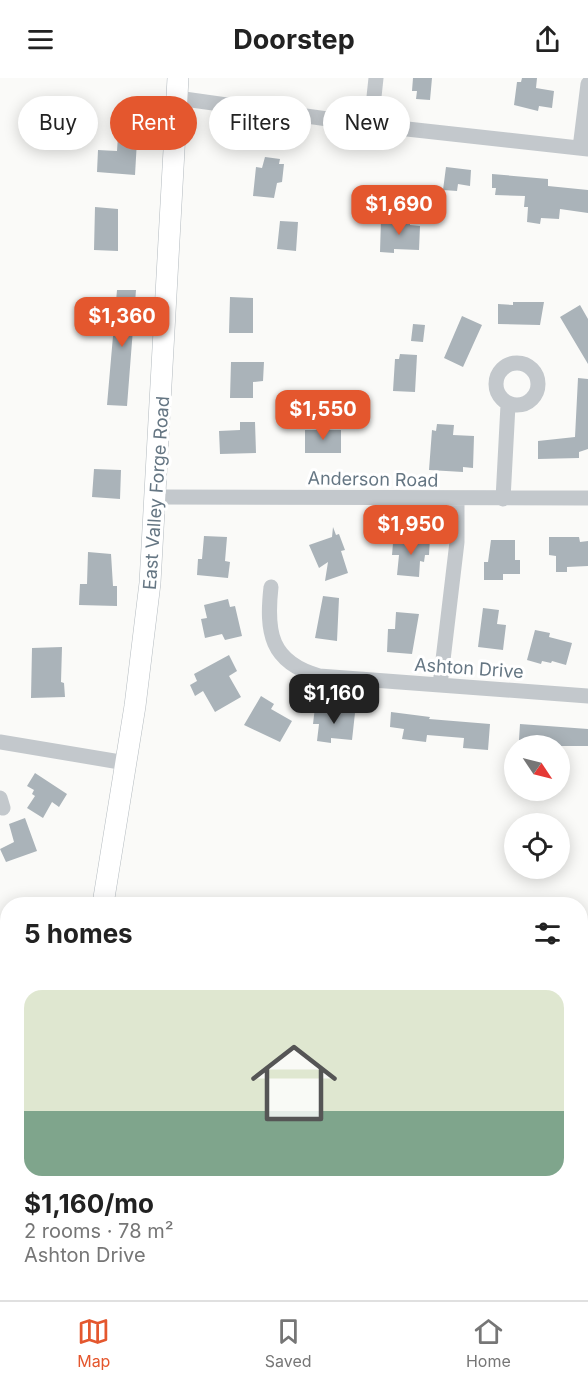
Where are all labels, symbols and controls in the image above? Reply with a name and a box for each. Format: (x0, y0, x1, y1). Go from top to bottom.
icon: menu (24, 23, 57, 56)
text: Doorstep (233, 23, 355, 56)
icon: share (531, 23, 564, 56)
chip: Buy (18, 96, 98, 150)
chip: Rent (110, 96, 197, 150)
chip: Filters (209, 96, 311, 150)
chip: New (323, 96, 410, 150)
pin: $1,690 (350, 185, 448, 236)
text: $1,690 (365, 192, 433, 216)
pin: $1,360 (73, 297, 171, 348)
text: $1,360 (88, 304, 156, 328)
pin: $1,550 (274, 390, 372, 441)
street label: East Valley Forge Road (139, 395, 173, 591)
text: $1,550 (289, 397, 357, 421)
street label: Anderson Road (307, 467, 439, 491)
pin: $1,950 (362, 505, 460, 556)
text: $1,950 (377, 512, 445, 536)
street label: Ashton Drive (414, 654, 524, 682)
pin: $1,160 (285, 674, 383, 725)
text: $1,160 (303, 681, 365, 705)
north arrow (504, 735, 570, 801)
map controls (504, 735, 570, 879)
button: locate (504, 813, 570, 879)
icon: filters (531, 917, 564, 950)
text: 5 homes (24, 918, 133, 949)
icon: home (240, 1029, 348, 1137)
text: $1,160/mo (24, 1188, 154, 1219)
text: 2 rooms · 78 m² (24, 1219, 173, 1243)
text: Ashton Drive (24, 1243, 146, 1267)
tab: Map (77, 1315, 110, 1371)
tab: Saved (265, 1315, 312, 1371)
tab: Home (466, 1315, 511, 1371)

